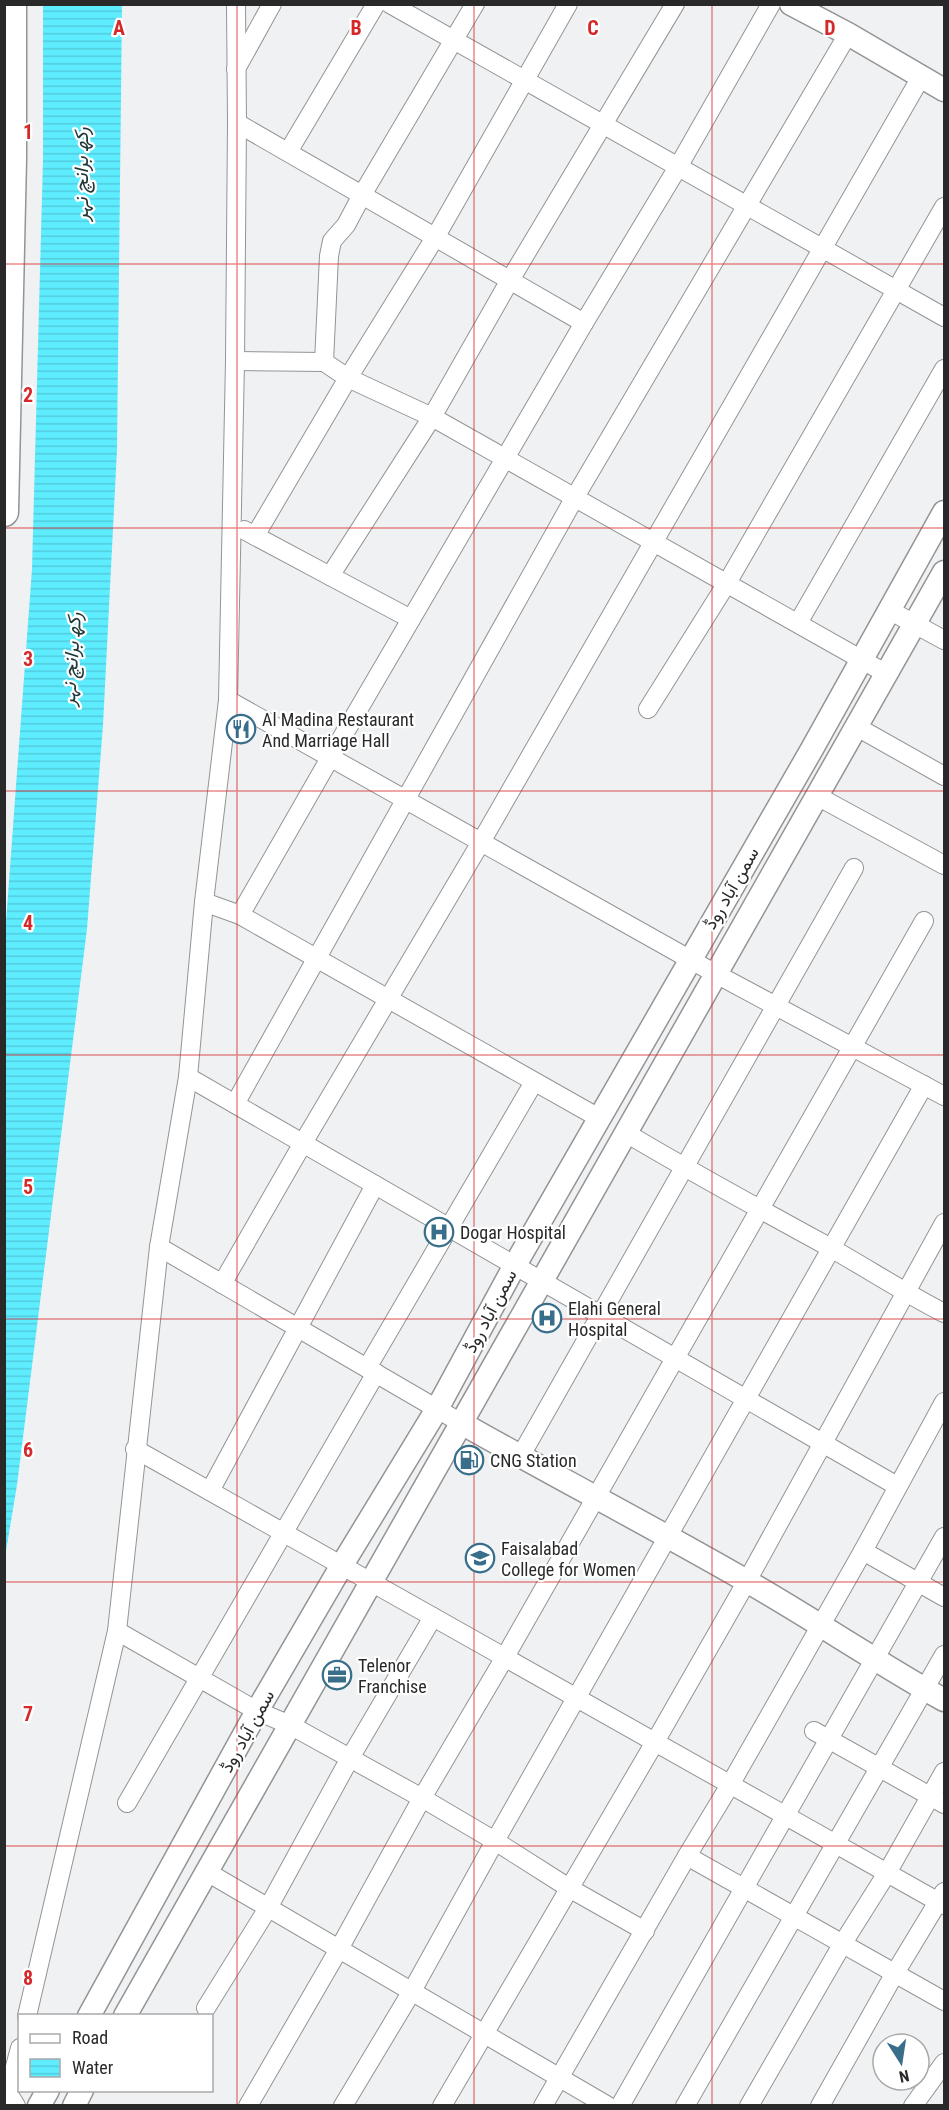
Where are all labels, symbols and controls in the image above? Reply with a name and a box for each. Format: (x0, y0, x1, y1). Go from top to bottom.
text: A (113, 16, 125, 40)
text: B (350, 16, 362, 40)
text: C (587, 16, 599, 40)
text: D (824, 16, 836, 40)
text: 1 (23, 120, 33, 144)
water label: رکھ برانچ نہر (69, 127, 95, 223)
text: 2 (23, 383, 33, 407)
water label: رکھ برانچ نہر (56, 611, 88, 709)
text: 3 (23, 647, 33, 671)
place label: Al Madina Restaurant And Marriage Hall (262, 709, 414, 751)
restaurant icon: Al Madina Restaurant And Marriage Hall (225, 713, 257, 745)
street label: سمن آباد روڈ (699, 843, 764, 933)
text: 4 (23, 911, 33, 935)
text: 5 (23, 1175, 33, 1199)
hospital icon: Dogar Hospital (423, 1216, 455, 1248)
place label: Dogar Hospital (460, 1222, 566, 1243)
street label: سمن آباد روڈ (459, 1266, 522, 1357)
place label: Elahi General Hospital (568, 1298, 661, 1340)
hospital icon: Elahi General Hospital (531, 1302, 563, 1334)
text: 6 (23, 1438, 33, 1462)
fuel station icon: CNG Station (453, 1444, 485, 1476)
place label: CNG Station (490, 1450, 577, 1471)
place label: Faisalabad College for Women (501, 1538, 636, 1580)
school or university icon: Faisalabad College for Women (464, 1542, 496, 1574)
place label: Telenor Franchise (358, 1655, 427, 1697)
office icon: Telenor Franchise (321, 1659, 353, 1691)
street label: سمن آباد روڈ (216, 1686, 279, 1776)
text: 7 (23, 1702, 33, 1726)
text: 8 (23, 1966, 33, 1990)
legend (18, 2014, 213, 2092)
text: Road (72, 2027, 108, 2048)
north arrow (871, 2032, 931, 2092)
text: Water (72, 2057, 114, 2078)
text: N (897, 2066, 911, 2086)

